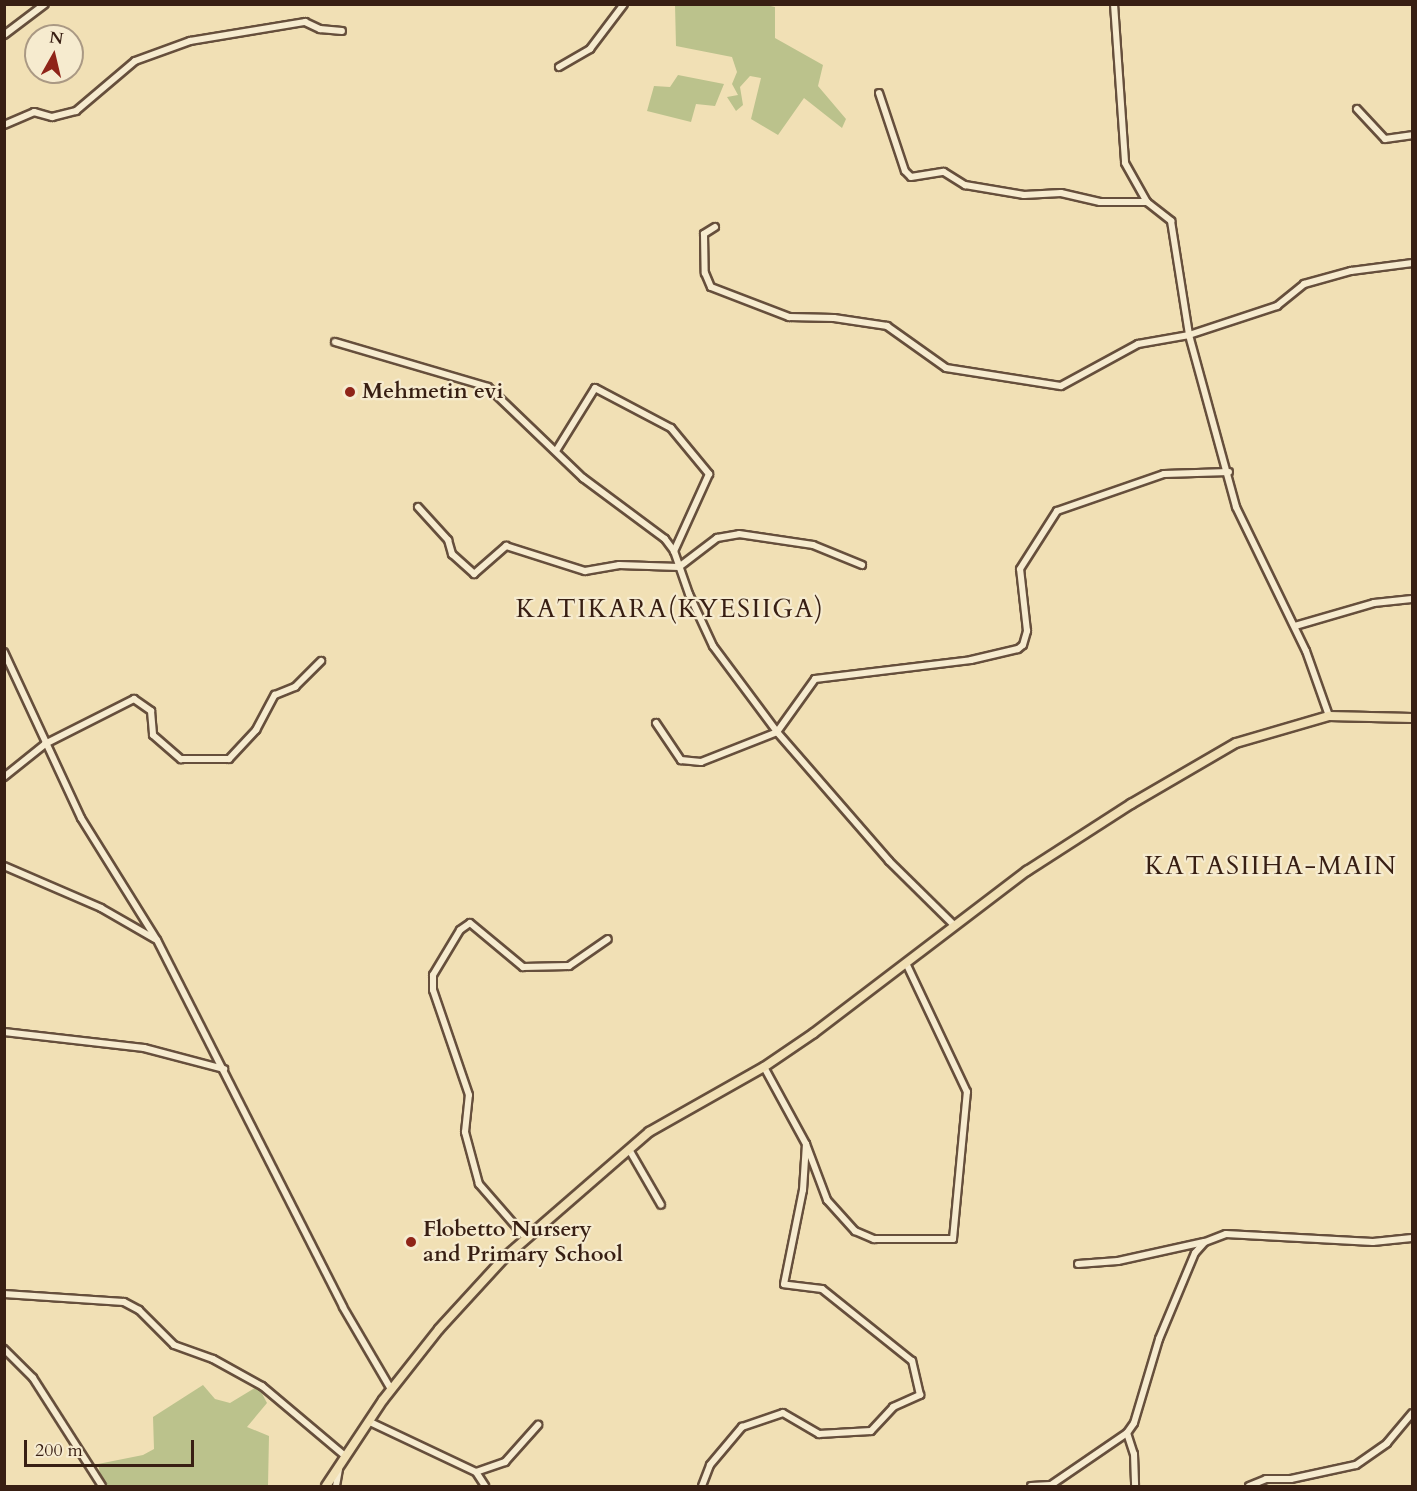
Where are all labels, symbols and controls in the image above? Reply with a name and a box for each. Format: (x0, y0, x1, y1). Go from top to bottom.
north arrow (24, 24, 84, 84)
text: N (48, 26, 65, 50)
place label: Mehmetin evi (362, 379, 503, 405)
marker: Mehmetin evi (343, 385, 357, 399)
district label: KATIKARA(KYESIIGA) (516, 593, 824, 625)
district label: KATASIIHA-MAIN (1144, 850, 1398, 882)
place label: Flobetto Nursery and Primary School (423, 1216, 623, 1268)
marker: Flobetto Nursery and Primary School (404, 1235, 418, 1249)
scale bar (27, 1428, 196, 1466)
text: 200 m (35, 1438, 83, 1463)

